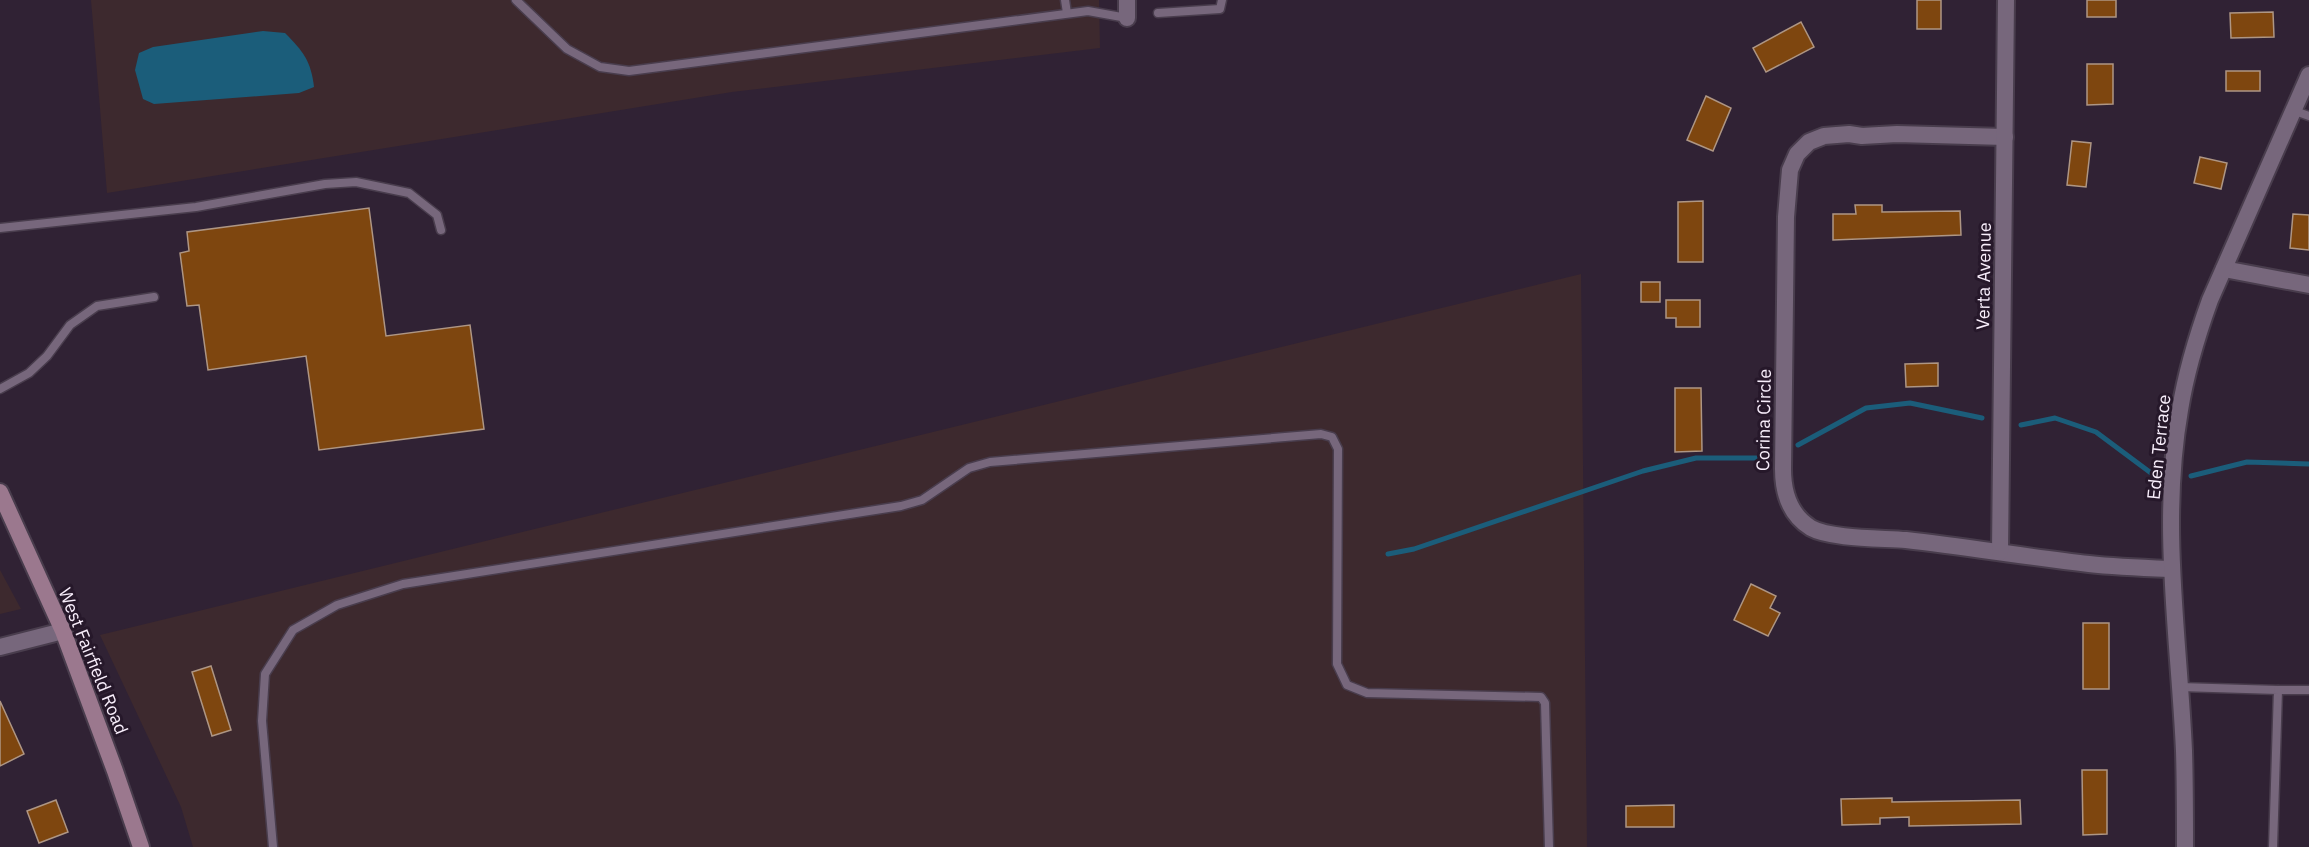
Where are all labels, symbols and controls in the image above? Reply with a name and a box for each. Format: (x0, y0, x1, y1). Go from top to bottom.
street label: Verta Avenue (1971, 222, 1996, 330)
street label: Corina Circle (1751, 368, 1776, 471)
street label: Eden Terrace (2142, 393, 2175, 501)
street label: West Fairfield Road (54, 584, 133, 737)

